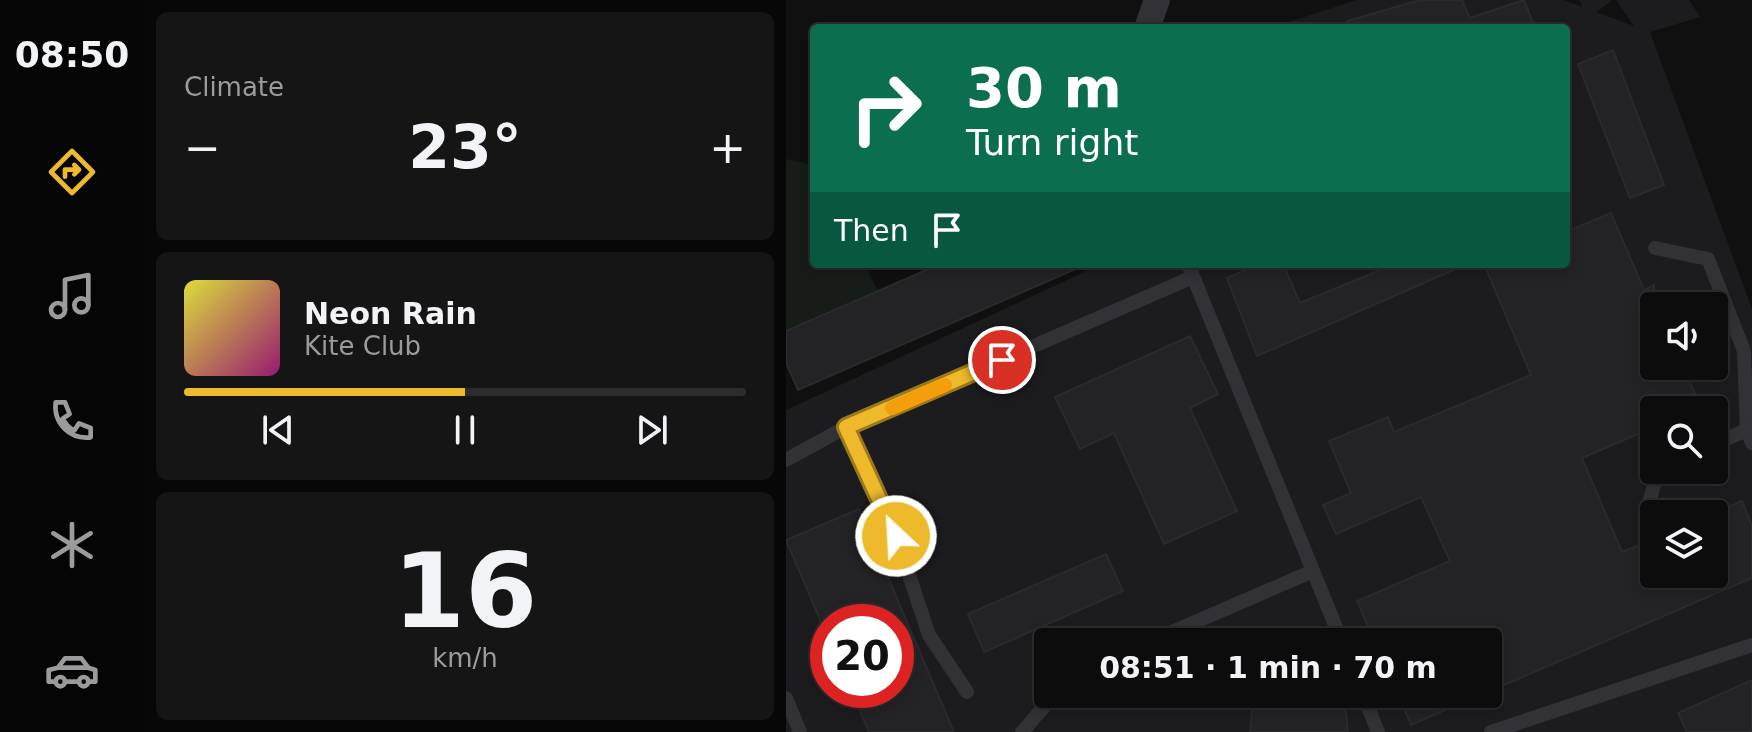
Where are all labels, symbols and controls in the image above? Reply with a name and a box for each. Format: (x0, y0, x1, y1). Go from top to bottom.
text: 08:50 (15, 34, 129, 75)
text: 30 m (966, 55, 1122, 120)
icon: right (834, 56, 938, 160)
text: Climate (184, 72, 284, 102)
text: 23° (408, 112, 522, 182)
text: − (184, 122, 221, 173)
text: + (709, 122, 746, 173)
text: Turn right (966, 122, 1138, 163)
icon: directions (44, 144, 100, 200)
icon: arrive (925, 208, 969, 252)
text: Then (834, 213, 909, 248)
icon: music (44, 268, 100, 324)
map controls (1640, 292, 1728, 588)
button: sound (1640, 292, 1728, 380)
text: Neon Rain (304, 296, 477, 331)
pin (968, 326, 1036, 394)
text: Kite Club (304, 331, 421, 361)
icon: arrive (980, 338, 1024, 382)
icon: phone (44, 393, 100, 449)
button: search (1640, 396, 1728, 484)
icon: previous (256, 408, 300, 452)
icon: pause (443, 408, 487, 452)
icon: next (630, 408, 674, 452)
position arrow (854, 494, 938, 578)
button: layers (1640, 500, 1728, 588)
icon: climate (44, 517, 100, 573)
text: 16 (393, 530, 537, 652)
speed limit sign: 20 (810, 604, 914, 708)
icon: car (44, 642, 100, 698)
text: km/h (432, 643, 498, 673)
text: 08:51 · 1 min · 70 m (1099, 650, 1437, 685)

